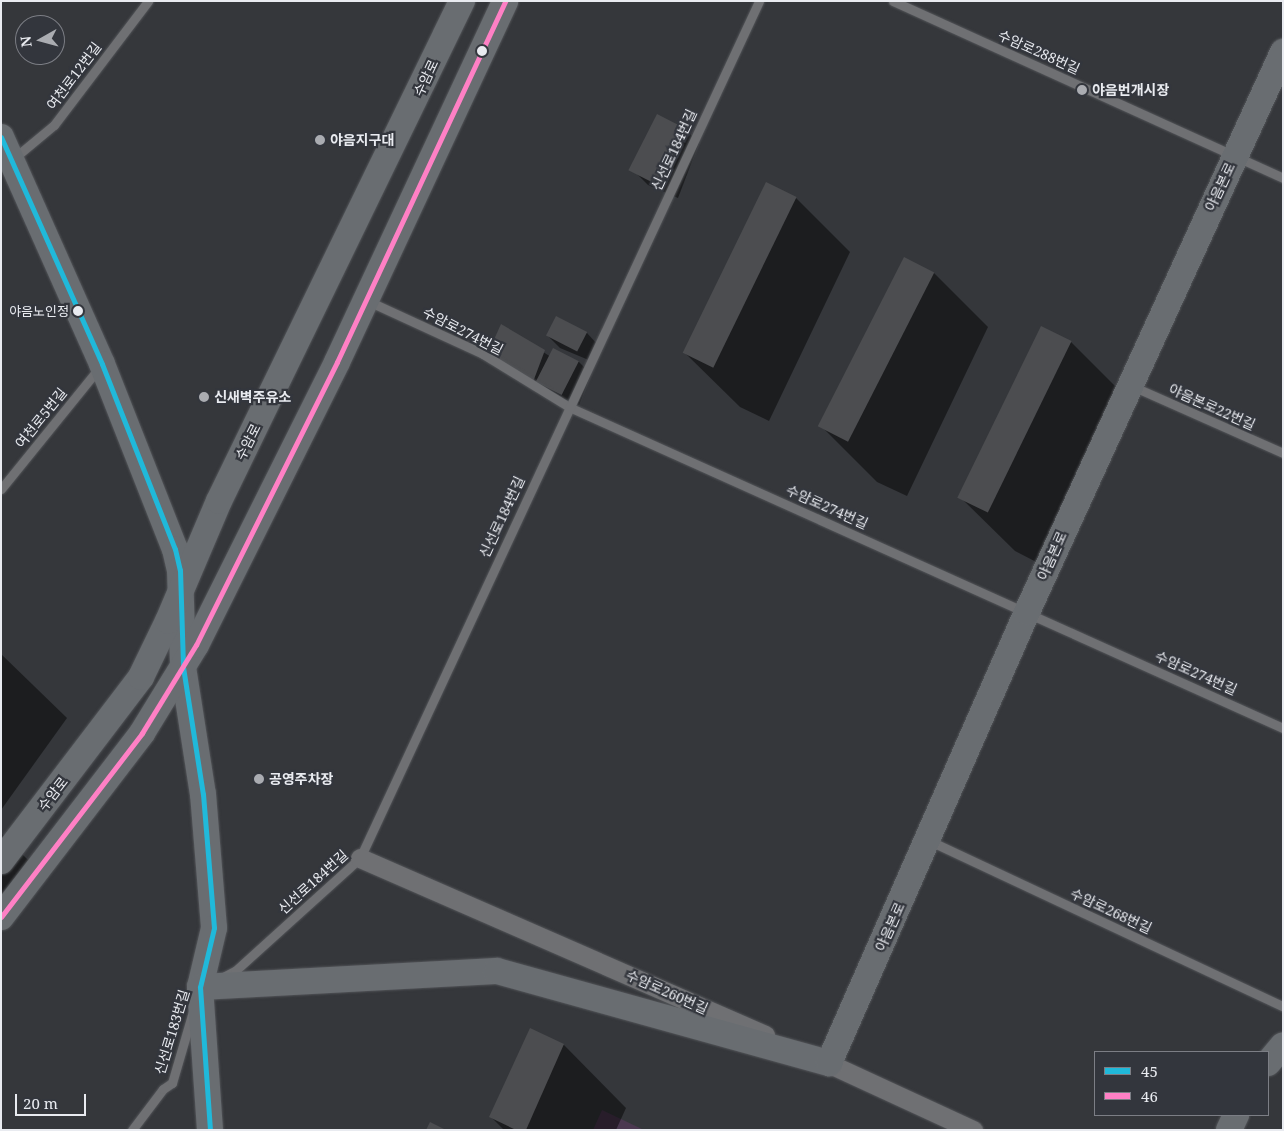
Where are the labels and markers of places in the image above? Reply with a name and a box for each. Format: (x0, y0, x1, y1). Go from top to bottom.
unlabelled marker (477, 46, 487, 56)
place label: 야음번개시장 (1092, 82, 1169, 98)
marker: 야음번개시장 (1076, 84, 1088, 96)
place label: 야음지구대 (330, 132, 394, 148)
marker: 야음지구대 (314, 134, 326, 146)
place label: 야음노인정 (9, 303, 69, 319)
marker: 야음노인정 (73, 306, 83, 316)
place label: 신새벽주유소 (214, 389, 291, 405)
marker: 신새벽주유소 (198, 391, 210, 403)
place label: 공영주차장 (269, 771, 333, 787)
marker: 공영주차장 (253, 773, 265, 785)

